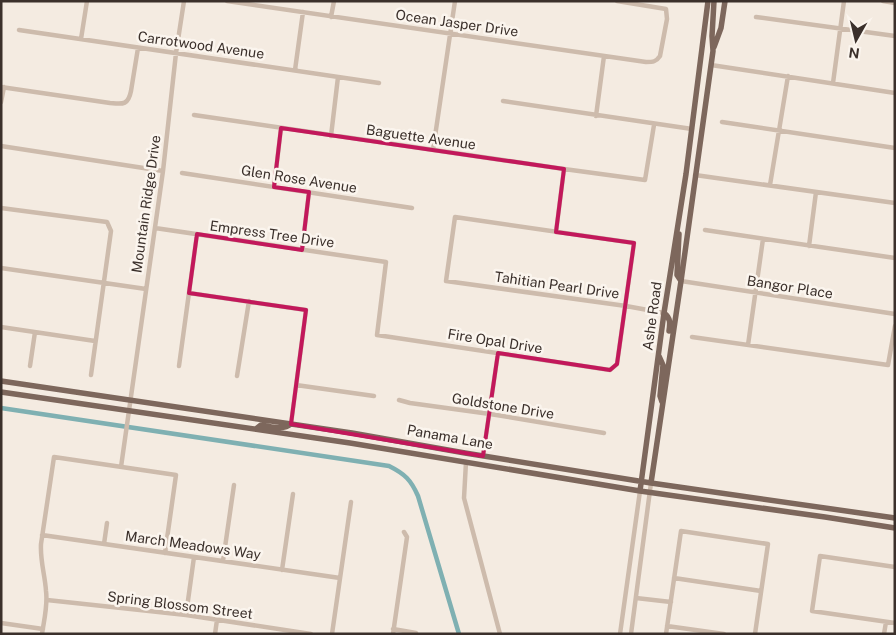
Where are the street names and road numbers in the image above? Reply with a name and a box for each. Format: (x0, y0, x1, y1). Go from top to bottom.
street label: Ocean Jasper Drive (395, 6, 519, 40)
street label: Carrotwood Avenue (137, 28, 265, 62)
street label: Baguette Avenue (365, 121, 477, 153)
street label: Mountain Ridge Drive (128, 134, 164, 274)
street label: Glen Rose Avenue (240, 162, 358, 196)
street label: Empress Tree Drive (209, 217, 335, 251)
street label: Tahitian Pearl Drive (494, 268, 621, 302)
street label: Bangor Place (746, 272, 834, 302)
street label: Ashe Road (639, 281, 665, 351)
street label: Fire Opal Drive (446, 326, 544, 356)
street label: Goldstone Drive (451, 390, 555, 422)
street label: Panama Lane (406, 422, 494, 452)
street label: March Meadows Way (124, 528, 263, 563)
street label: Spring Blossom Street (106, 588, 254, 622)

